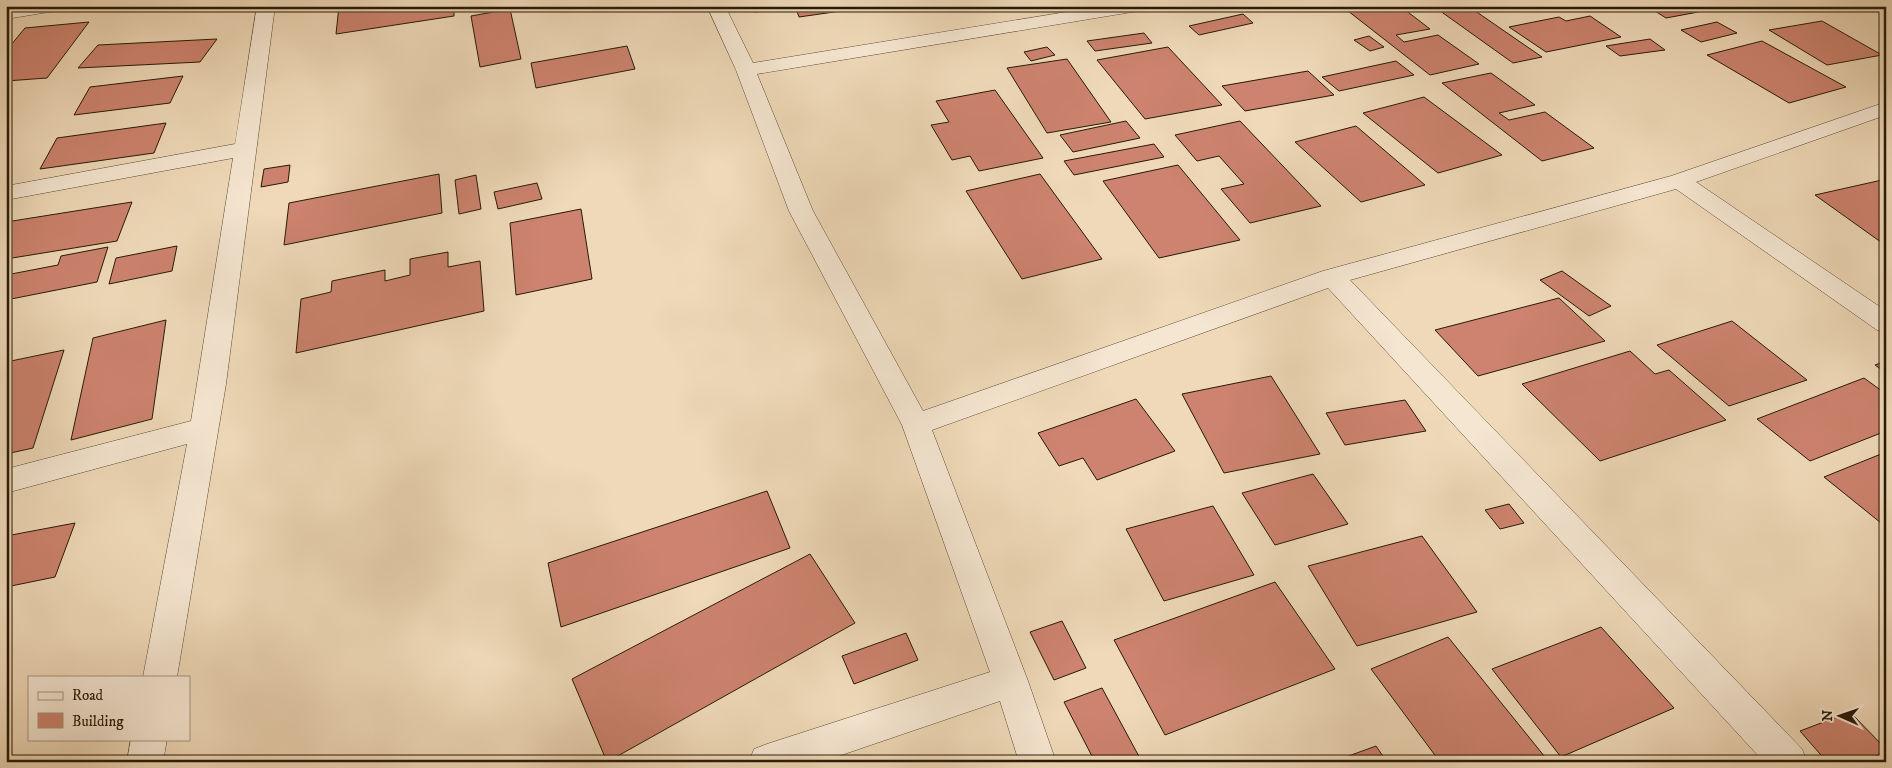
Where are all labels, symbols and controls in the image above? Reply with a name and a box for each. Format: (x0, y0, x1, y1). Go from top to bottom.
legend (28, 676, 190, 740)
text: Road (72, 686, 104, 705)
north arrow (1814, 690, 1864, 740)
text: N (1819, 709, 1837, 722)
text: Building (72, 712, 124, 731)

